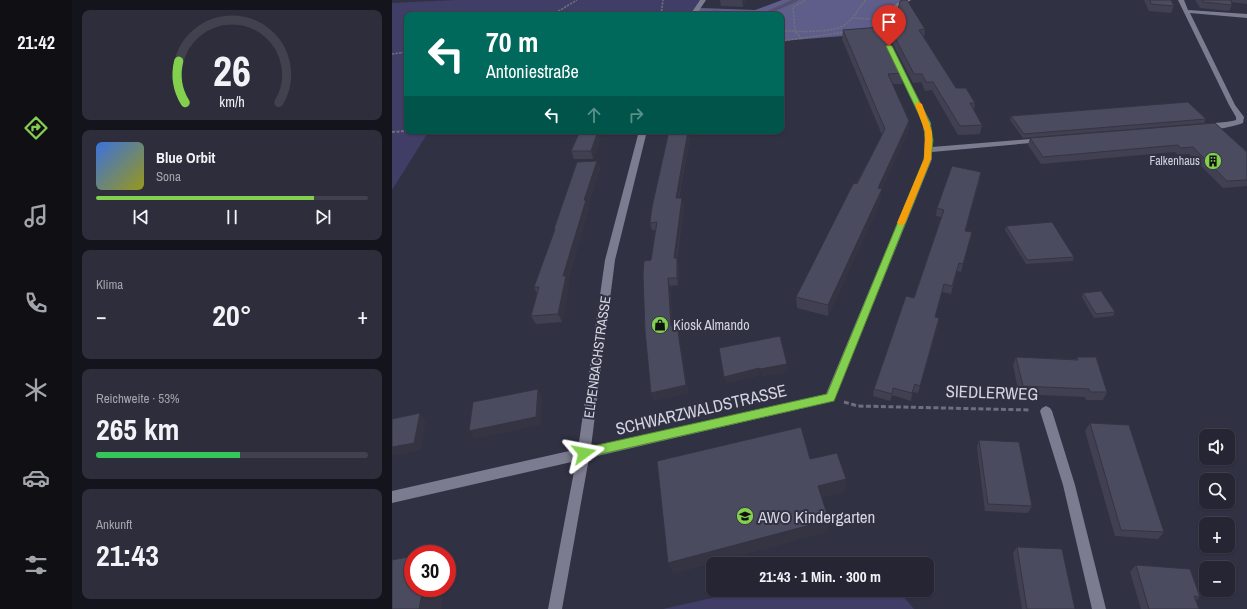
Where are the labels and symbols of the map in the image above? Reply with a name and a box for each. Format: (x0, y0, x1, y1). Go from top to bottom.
pin (872, 5, 906, 46)
building icon: Falkenhaus (1203, 151, 1223, 171)
place label: Falkenhaus (1150, 153, 1200, 169)
street label: ELPENBACHSTRASSE (580, 295, 614, 419)
shop icon: Kiosk Almando (650, 315, 670, 335)
place label: Kiosk Almando (673, 316, 750, 334)
street label: SCHWARZWALDSTRASSE (613, 378, 789, 440)
street label: SIEDLERWEG (945, 379, 1039, 405)
position arrow (563, 432, 605, 474)
place label: AWO Kindergarten (757, 505, 875, 528)
school or university icon: AWO Kindergarten (735, 506, 755, 526)
speed limit sign: 30 (404, 545, 456, 597)

